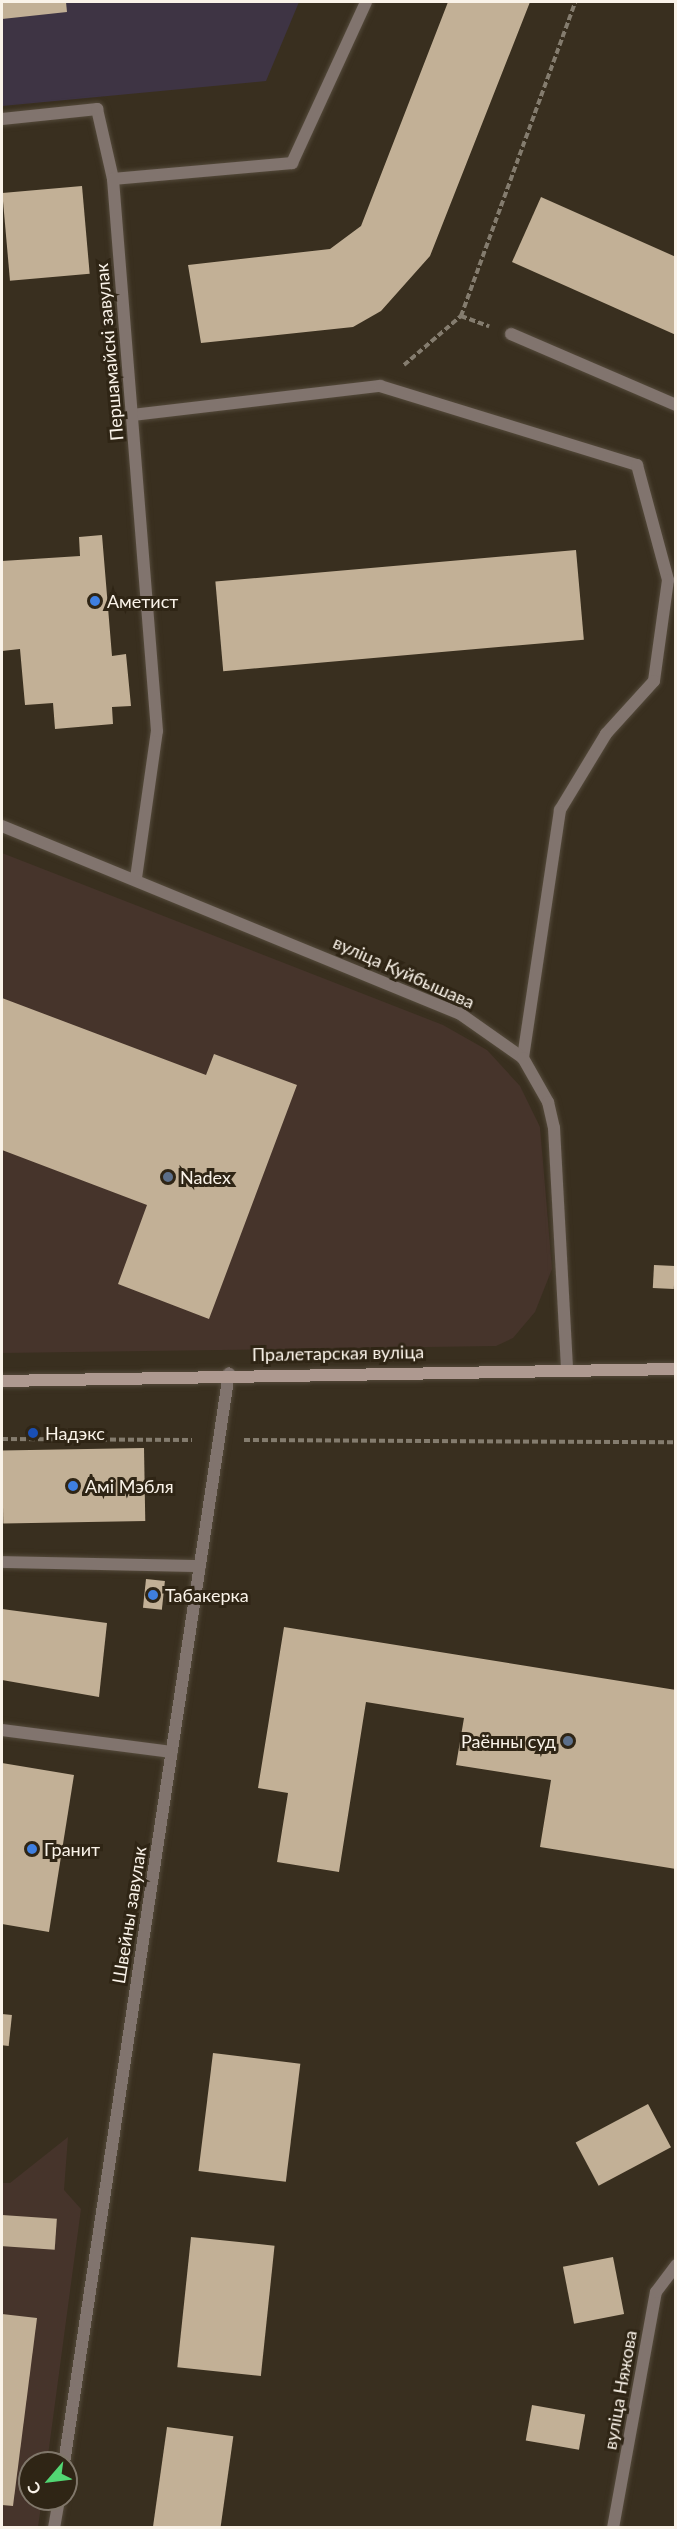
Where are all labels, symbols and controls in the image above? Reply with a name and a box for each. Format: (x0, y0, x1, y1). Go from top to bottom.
street label: Першамайскі завулак (90, 262, 128, 442)
place label: Аметист (107, 590, 178, 612)
marker: Аметист (88, 594, 102, 608)
street label: вуліца Куйбышава (330, 931, 478, 1013)
place label: Nadex (180, 1166, 231, 1188)
marker: Nadex (161, 1170, 175, 1184)
street label: Пралетарская вуліца (252, 1341, 424, 1365)
place label: Надэкс (45, 1422, 105, 1444)
marker: Надэкс (26, 1426, 40, 1440)
place label: Амі Мэбля (85, 1475, 174, 1497)
marker: Амі Мэбля (66, 1479, 80, 1493)
place label: Табакерка (165, 1584, 249, 1606)
marker: Табакерка (146, 1588, 160, 1602)
place label: Раённы суд (461, 1730, 556, 1752)
marker: Раённы суд (561, 1734, 575, 1748)
place label: Гранит (44, 1838, 100, 1860)
marker: Гранит (25, 1842, 39, 1856)
street label: Швейны завулак (107, 1845, 151, 1985)
street label: вуліца Няжова (599, 2329, 641, 2451)
north arrow (18, 2451, 78, 2511)
text: С (23, 2480, 44, 2498)

